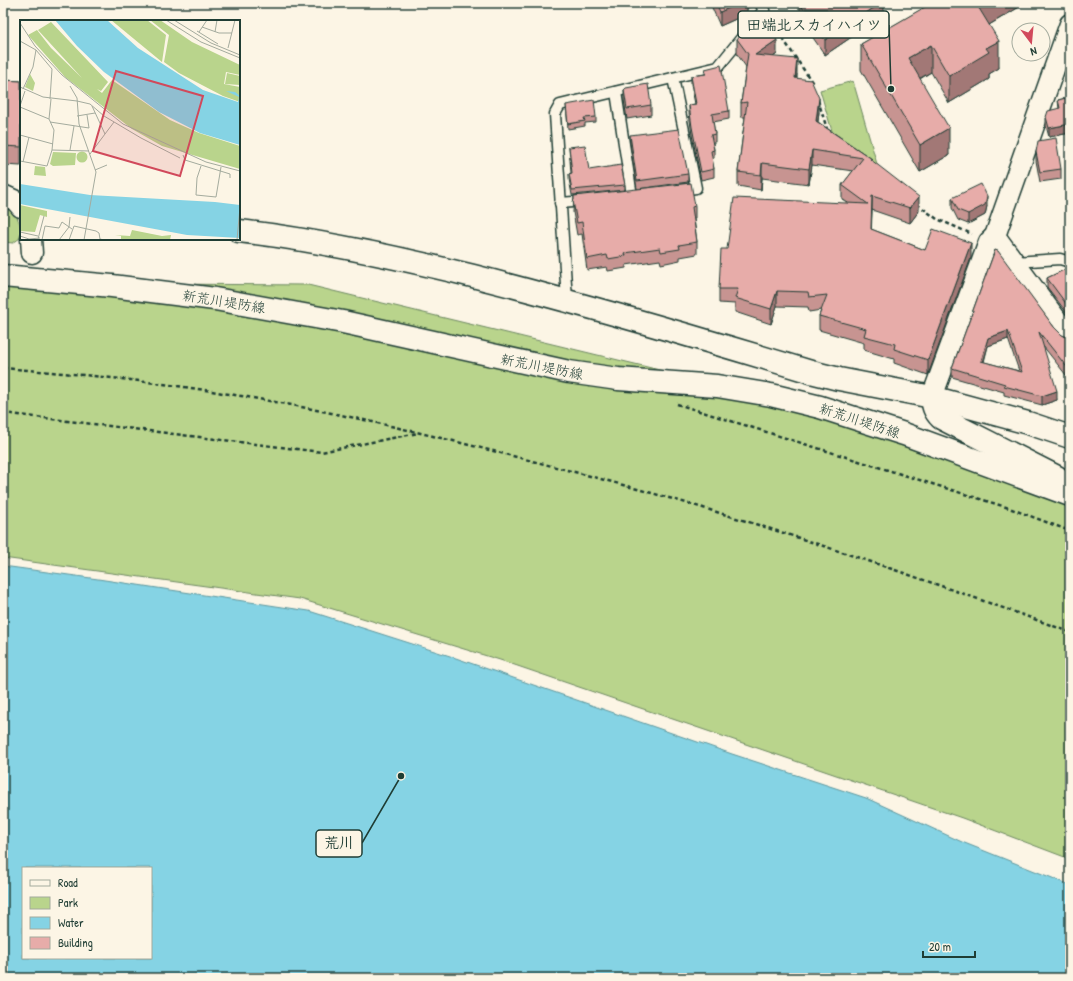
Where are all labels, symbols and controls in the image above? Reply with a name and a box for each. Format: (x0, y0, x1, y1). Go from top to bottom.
callout: 田端北スカイハイツ (738, 11, 889, 38)
text: 田端北スカイハイツ (746, 14, 882, 35)
inset map (20, 20, 240, 240)
north arrow (1011, 22, 1051, 62)
text: N (1029, 44, 1039, 59)
street label: 新荒川堤防線 (181, 285, 267, 317)
street label: 新荒川堤防線 (499, 349, 585, 383)
street label: 新荒川堤防線 (817, 398, 903, 442)
callout: 荒川 (316, 830, 362, 857)
text: 荒川 (324, 832, 354, 853)
legend (22, 867, 152, 959)
text: Road (58, 874, 78, 891)
text: Park (58, 894, 78, 911)
text: Water (58, 914, 84, 931)
scale bar (923, 933, 975, 959)
text: Building (58, 934, 93, 951)
text: 20 m (929, 938, 951, 955)

